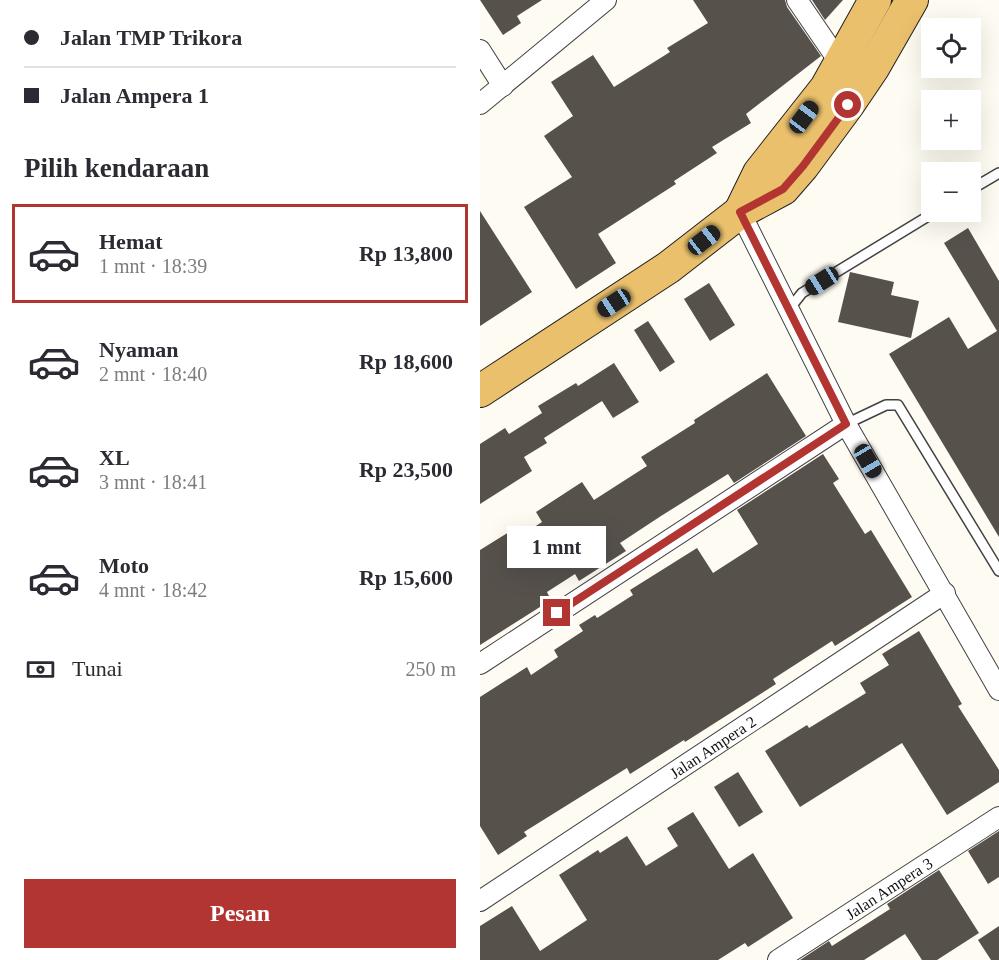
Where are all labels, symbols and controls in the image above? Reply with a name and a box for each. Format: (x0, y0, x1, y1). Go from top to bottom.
map controls (921, 18, 981, 222)
button: locate (921, 18, 981, 78)
text: Jalan TMP Trikora (60, 25, 242, 50)
text: Jalan Ampera 1 (60, 83, 209, 108)
button: + (921, 90, 981, 150)
route start (834, 91, 861, 118)
car (786, 97, 822, 137)
text: Pilih kendaraan (24, 153, 209, 183)
button: − (921, 162, 981, 222)
car (684, 222, 724, 258)
icon: car (27, 227, 81, 281)
text: Hemat (99, 229, 163, 254)
text: Rp 13,800 (359, 241, 453, 266)
text: 1 mnt · 18:39 (99, 255, 207, 277)
car (802, 264, 842, 298)
car (594, 286, 634, 320)
icon: car (27, 335, 81, 389)
text: Nyaman (99, 337, 178, 362)
text: Rp 18,600 (359, 349, 453, 374)
text: 2 mnt · 18:40 (99, 363, 207, 385)
car (851, 441, 885, 481)
icon: car (27, 443, 81, 497)
text: XL (99, 445, 130, 470)
text: Rp 23,500 (359, 457, 453, 482)
text: 3 mnt · 18:41 (99, 471, 207, 493)
callout: 1 mnt (508, 526, 607, 568)
text: 1 mnt (532, 536, 581, 558)
icon: car (27, 551, 81, 605)
text: Moto (99, 553, 149, 578)
text: Rp 15,600 (359, 565, 453, 590)
text: 4 mnt · 18:42 (99, 579, 207, 601)
route end (543, 599, 570, 626)
icon: cash (24, 653, 57, 686)
text: Tunai (72, 656, 123, 681)
text: 250 m (405, 658, 456, 680)
street label: Jalan Ampera 2 (667, 713, 759, 782)
street label: Jalan Ampera 3 (843, 855, 936, 923)
button: Pesan (24, 879, 456, 948)

